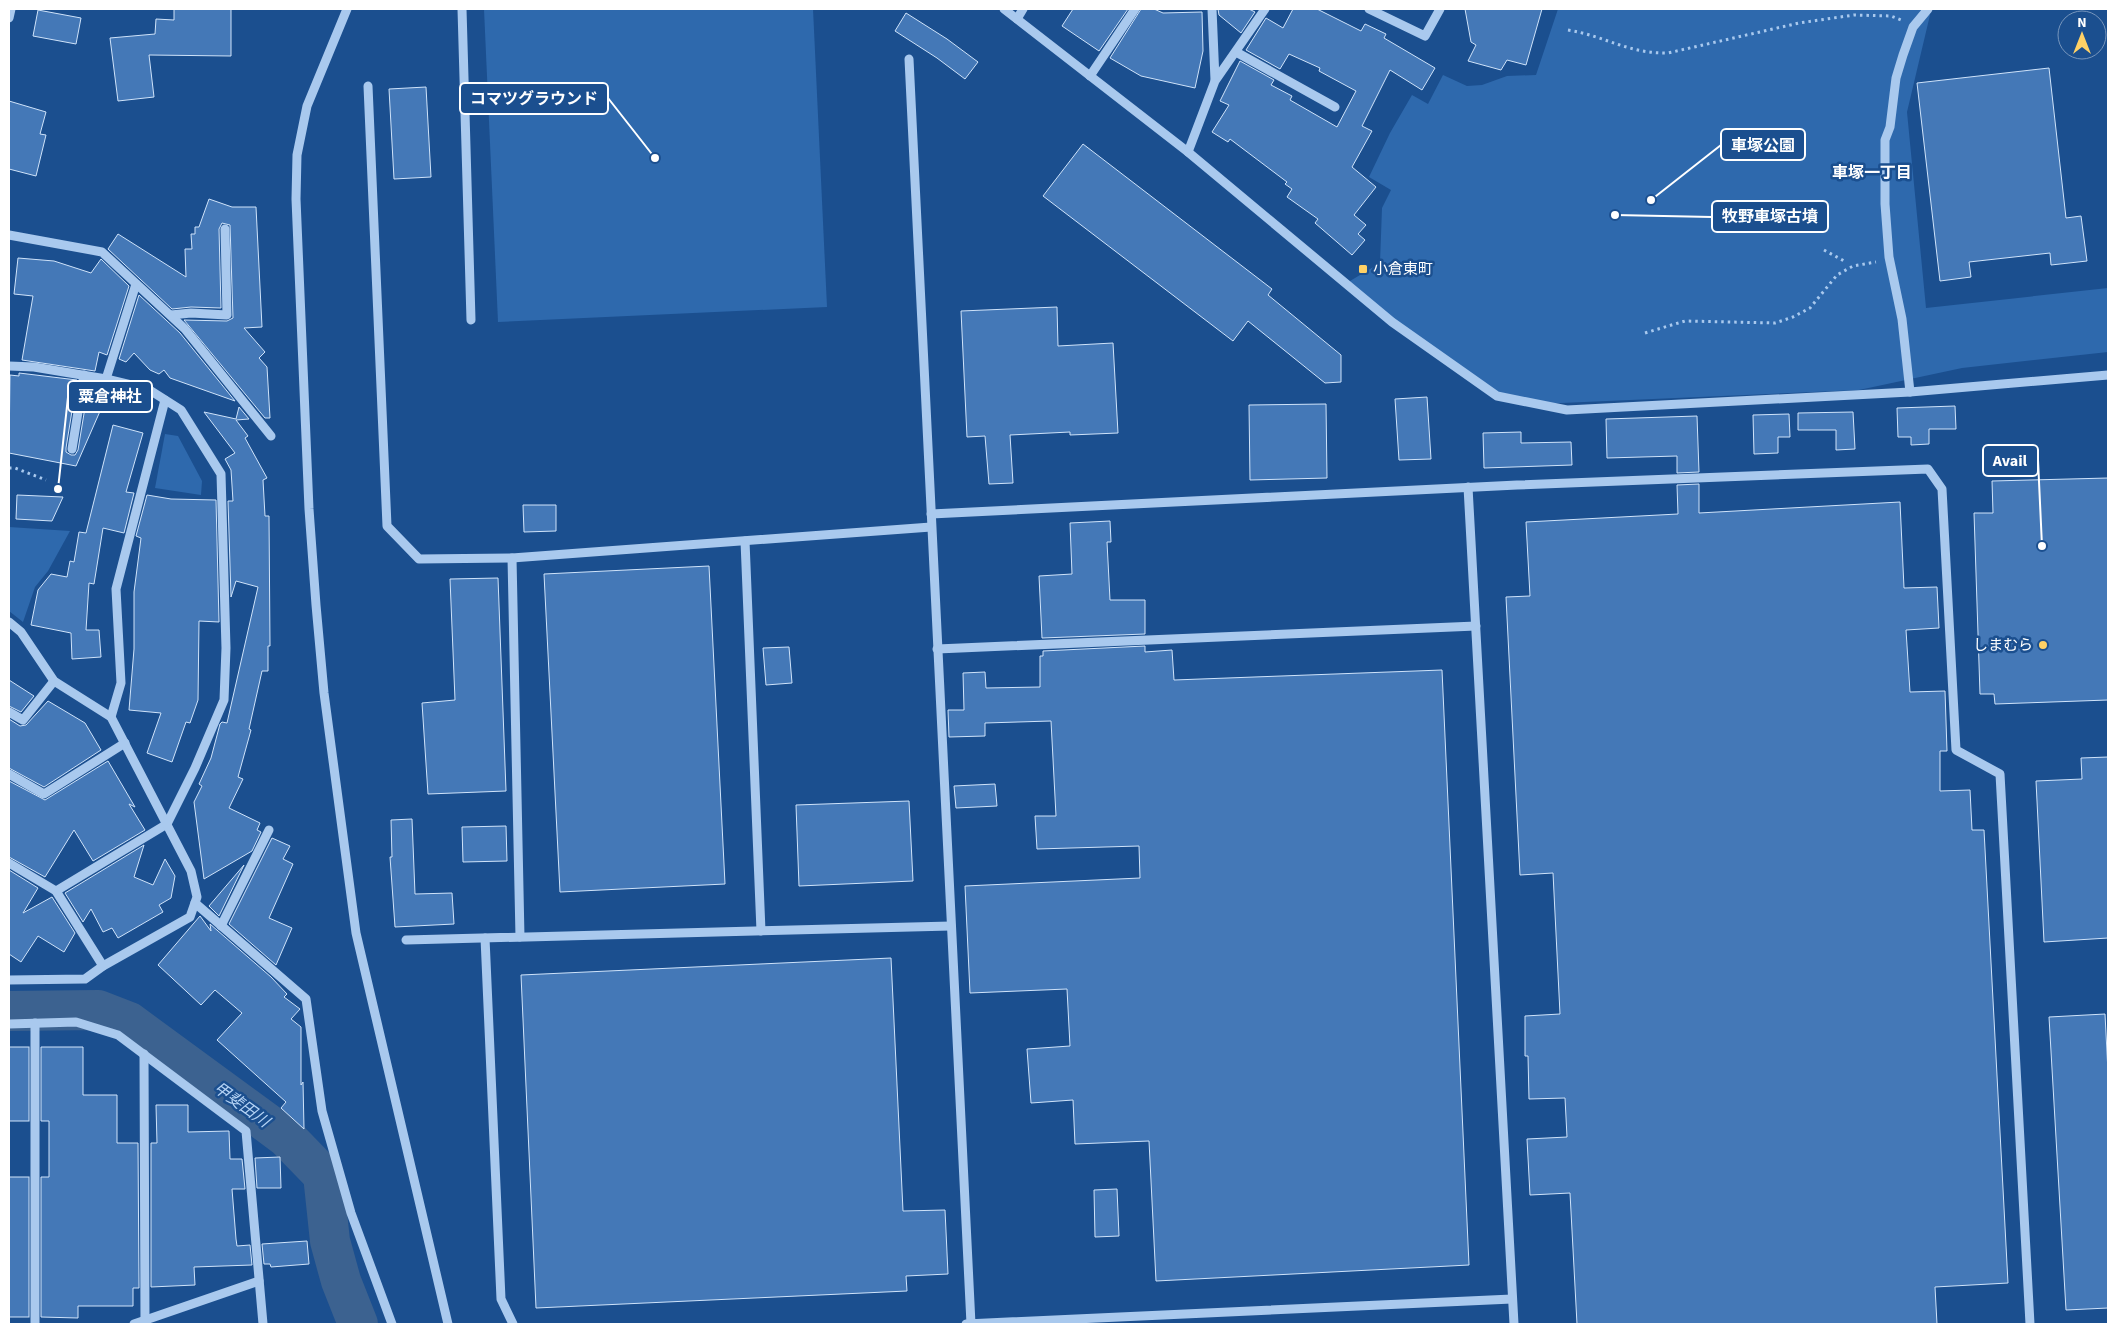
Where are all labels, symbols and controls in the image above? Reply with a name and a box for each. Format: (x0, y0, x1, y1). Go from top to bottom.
north arrow (2057, 10, 2107, 60)
text: N (2077, 13, 2087, 33)
callout: コマツグラウンド (460, 83, 608, 114)
text: コマツグラウンド (470, 88, 598, 110)
callout: 車塚公園 (1721, 129, 1805, 160)
text: 車塚公園 (1731, 135, 1795, 157)
district label: 車塚一丁目 (1832, 162, 1912, 184)
callout: 牧野車塚古墳 (1712, 201, 1828, 232)
text: 牧野車塚古墳 (1722, 206, 1818, 228)
place label: 小倉東町 (1373, 259, 1433, 280)
marker: 小倉東町 (1357, 263, 1369, 275)
callout: 粟倉神社 (68, 381, 152, 412)
text: 粟倉神社 (78, 386, 142, 408)
callout: Avail (1983, 445, 2038, 476)
text: Avail (1992, 450, 2028, 472)
place label: しまむら (1973, 635, 2033, 656)
marker: しまむら (2037, 639, 2049, 651)
water label: 甲斐田川 (209, 1077, 275, 1134)

